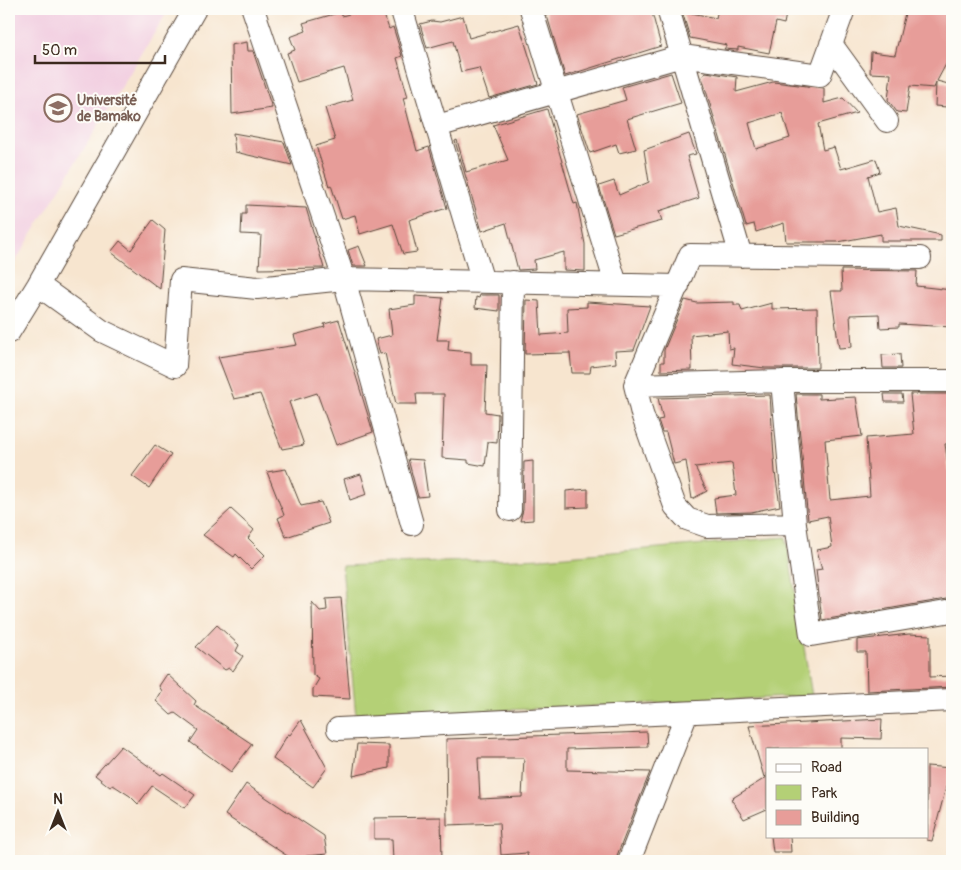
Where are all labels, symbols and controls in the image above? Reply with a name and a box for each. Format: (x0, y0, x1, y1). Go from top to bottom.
scale bar (35, 32, 165, 64)
text: 50 m (42, 41, 77, 60)
place label: Université de Bamako (77, 92, 141, 125)
school or university icon: Université de Bamako (43, 93, 73, 123)
legend (766, 748, 928, 838)
text: Road (811, 758, 842, 777)
text: Park (811, 784, 838, 803)
north arrow (32, 788, 82, 838)
text: N (53, 791, 63, 808)
text: Building (811, 808, 859, 827)

